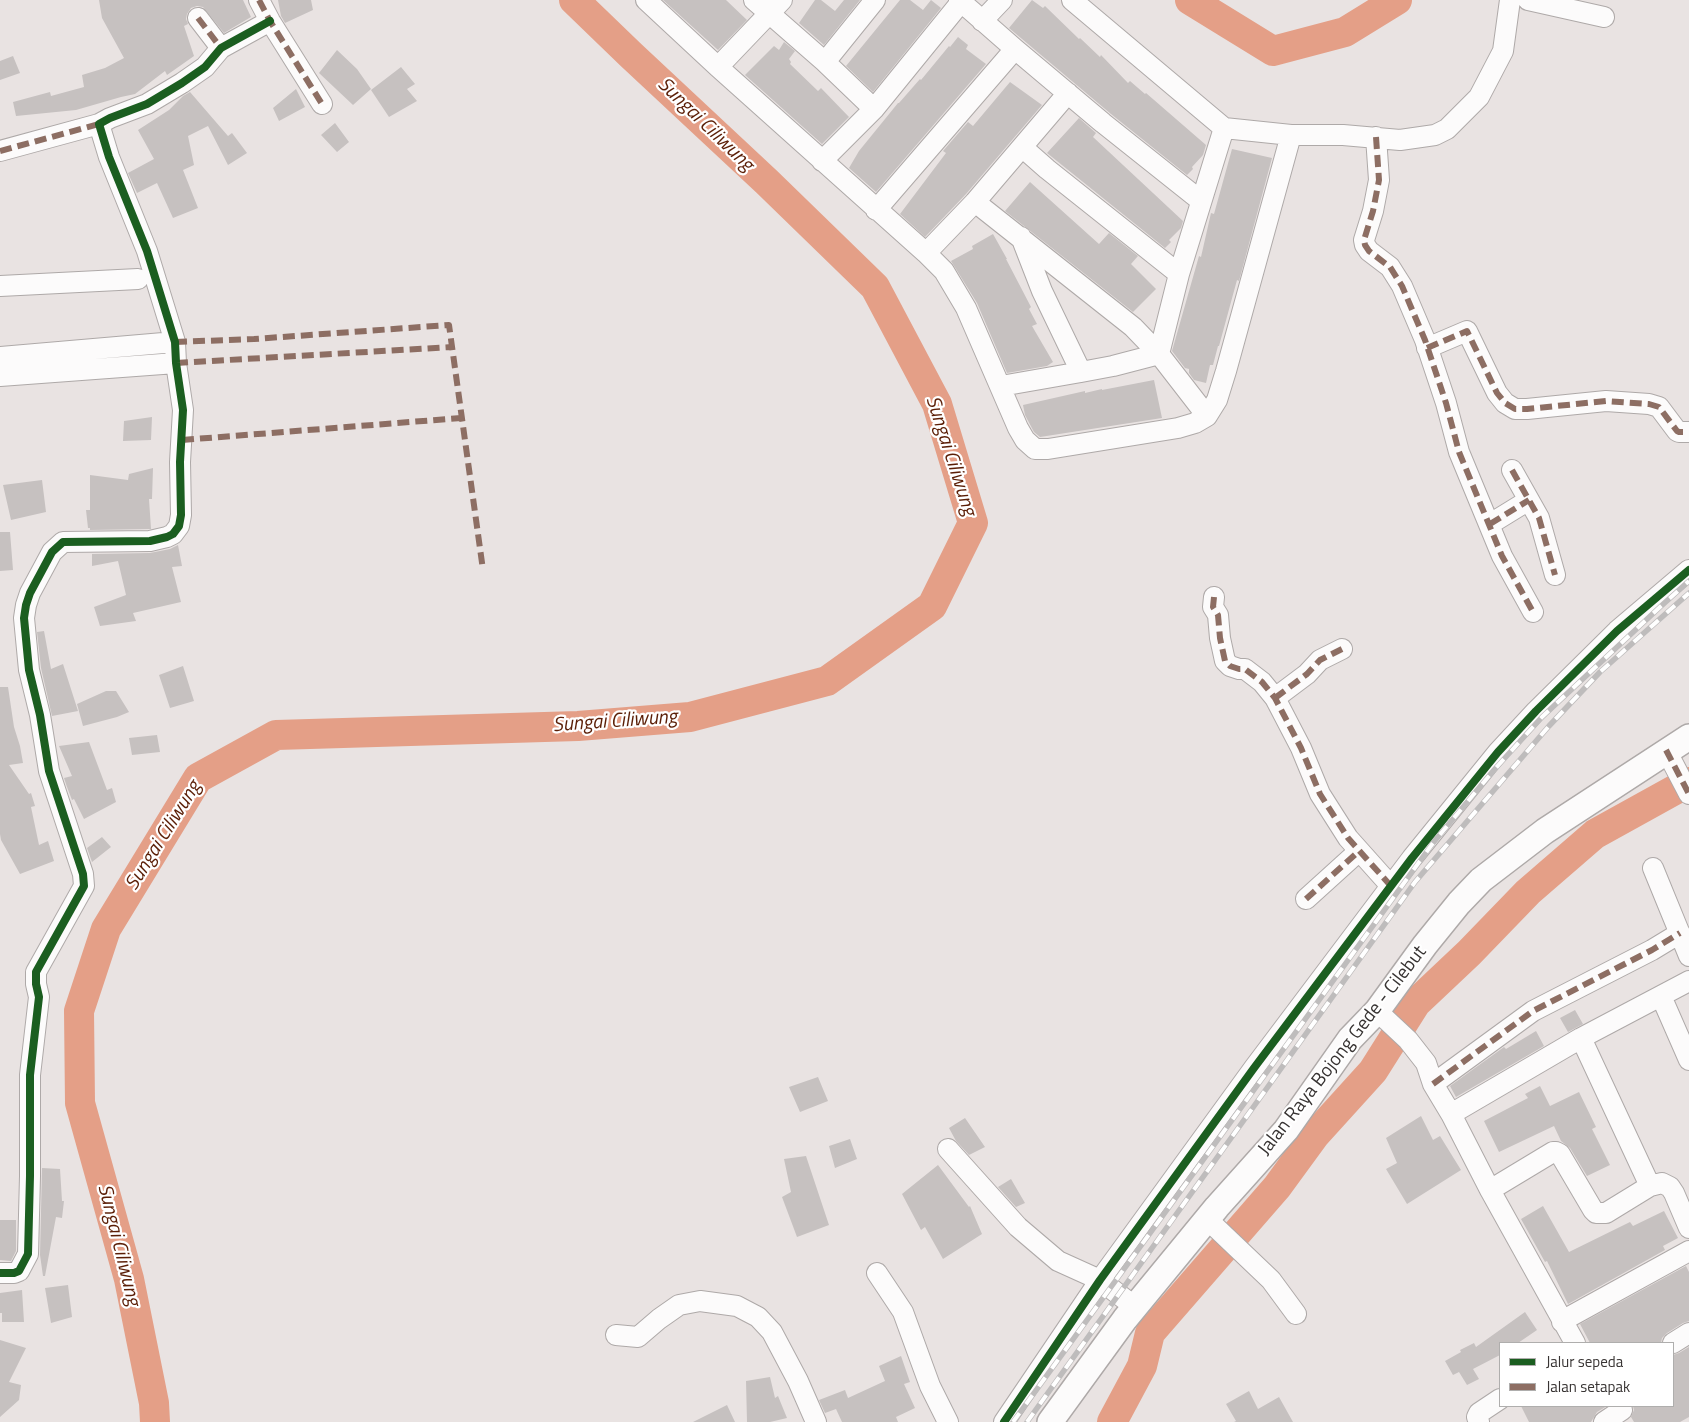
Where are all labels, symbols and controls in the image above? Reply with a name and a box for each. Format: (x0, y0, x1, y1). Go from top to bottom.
water label: Sungai Ciliwung (652, 73, 758, 177)
water label: Sungai Ciliwung (919, 393, 981, 519)
water label: Sungai Ciliwung (552, 706, 678, 738)
water label: Sungai Ciliwung (121, 777, 207, 895)
street label: Jalan Raya Bojong Gede - Cilebut (1254, 942, 1432, 1160)
water label: Sungai Ciliwung (91, 1182, 145, 1308)
legend (1499, 1342, 1674, 1407)
text: Jalur sepeda (1546, 1350, 1623, 1373)
text: Jalan setapak (1546, 1375, 1630, 1398)

